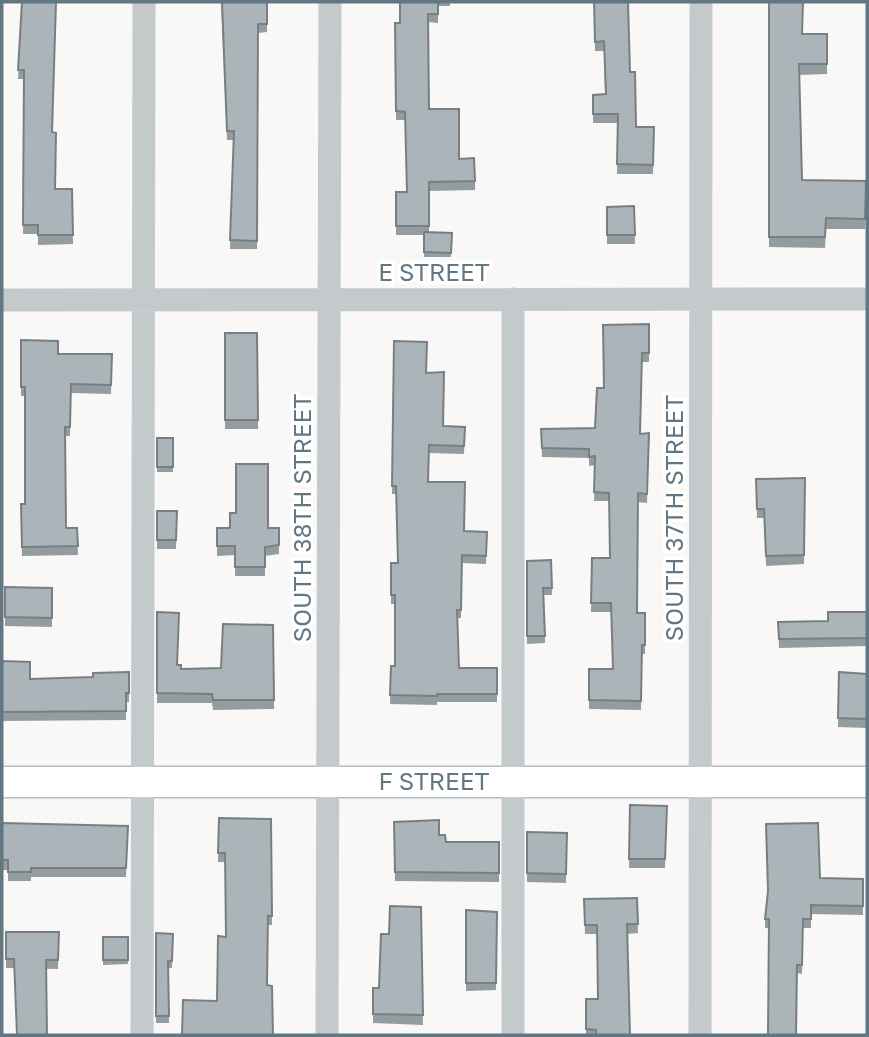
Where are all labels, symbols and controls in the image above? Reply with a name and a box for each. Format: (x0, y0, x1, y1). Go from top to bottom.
street label: E STREET (378, 257, 490, 286)
street label: SOUTH 38TH STREET (287, 394, 316, 642)
street label: SOUTH 37TH STREET (659, 395, 688, 641)
street label: F STREET (379, 766, 490, 795)

